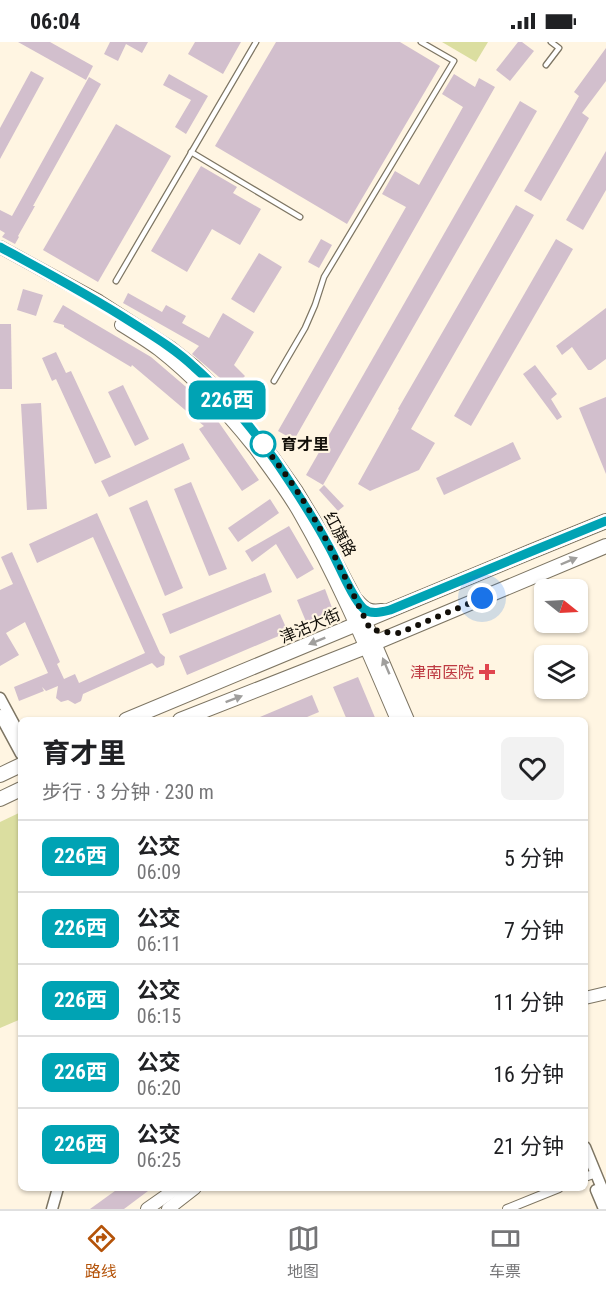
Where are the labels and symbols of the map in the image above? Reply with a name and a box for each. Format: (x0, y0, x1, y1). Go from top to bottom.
line badge: 226西 (185, 380, 269, 420)
marker: 育才里 (250, 431, 276, 457)
place label: 育才里 (281, 435, 329, 454)
street label: 红旗路 (320, 508, 360, 560)
one-way arrow (560, 556, 578, 566)
north arrow (534, 579, 588, 633)
your location (467, 583, 497, 613)
street label: 津沽大街 (277, 605, 343, 647)
one-way arrow (308, 637, 326, 646)
one-way arrow (380, 657, 390, 675)
place label: 津南医院 (410, 663, 474, 682)
marker: 津南医院 (478, 663, 496, 681)
one-way arrow (226, 694, 244, 704)

